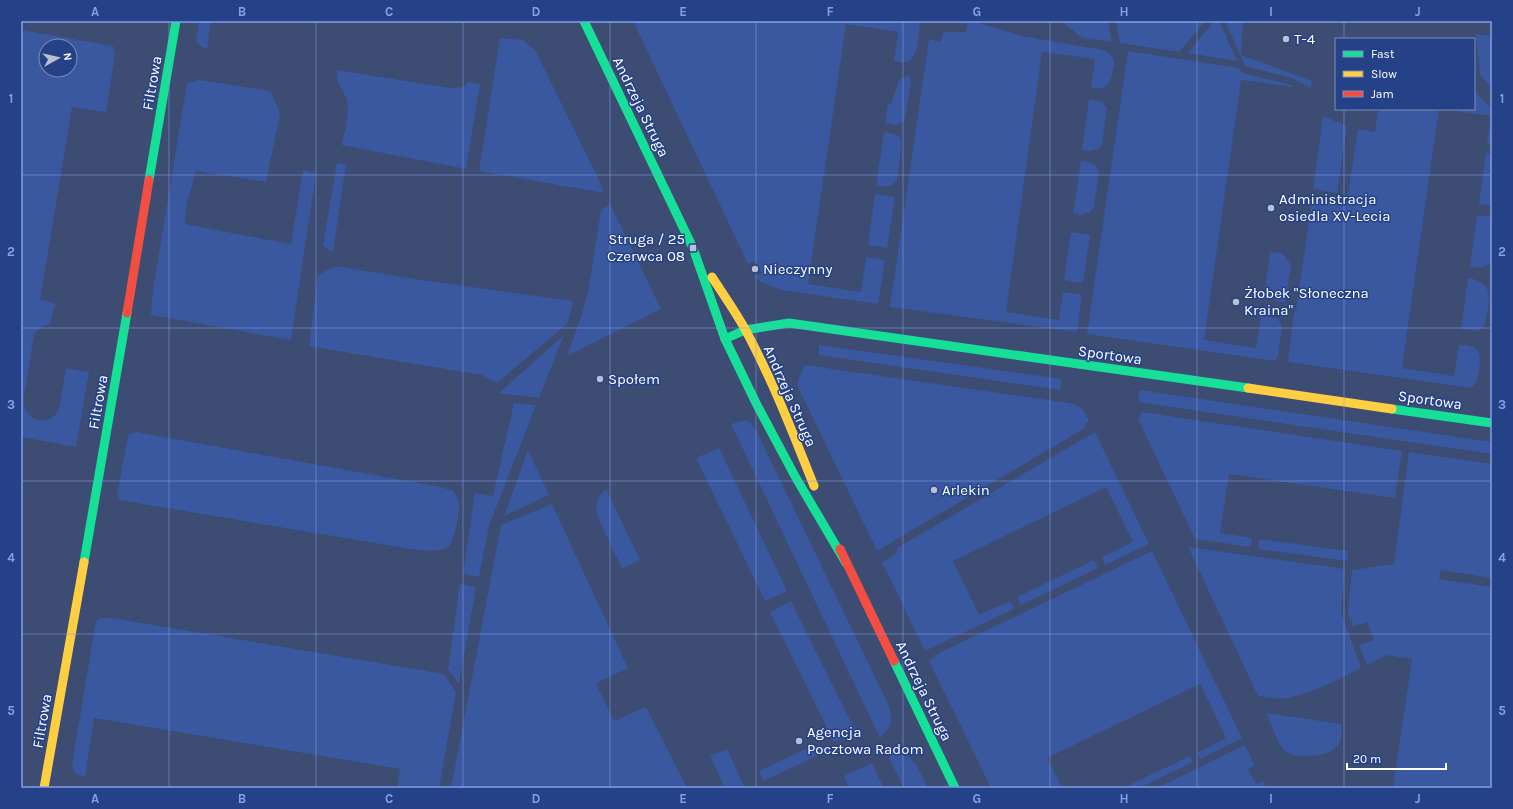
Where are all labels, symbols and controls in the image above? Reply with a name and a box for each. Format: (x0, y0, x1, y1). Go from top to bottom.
text: A (91, 4, 99, 19)
text: B (238, 4, 246, 19)
text: C (385, 4, 393, 19)
text: D (532, 4, 541, 19)
text: E (679, 4, 687, 19)
text: F (826, 4, 834, 19)
text: G (973, 4, 981, 19)
text: H (1119, 4, 1129, 19)
text: I (1269, 4, 1273, 19)
text: J (1415, 4, 1421, 19)
place label: T-4 (1294, 30, 1316, 48)
marker: T-4 (1281, 34, 1291, 44)
north arrow (38, 38, 78, 78)
legend (1335, 38, 1475, 110)
text: Fast (1371, 47, 1395, 61)
text: N (60, 52, 74, 61)
street label: Filtrowa (138, 54, 166, 112)
street label: Andrzeja Struga (609, 54, 673, 160)
text: Slow (1371, 67, 1397, 81)
text: Jam (1371, 87, 1394, 101)
text: 1 (9, 91, 13, 106)
text: 1 (1500, 91, 1504, 106)
place label: Administracja osiedla XV-Lecia (1279, 190, 1391, 225)
marker: Administracja osiedla XV-Lecia (1266, 203, 1276, 213)
place label: Struga / 25 Czerwca 08 (607, 230, 685, 265)
marker: Struga / 25 Czerwca 08 (688, 243, 698, 253)
text: 2 (7, 244, 15, 259)
text: 2 (1498, 244, 1506, 259)
place label: Nieczynny (763, 260, 832, 278)
marker: Nieczynny (750, 264, 760, 274)
place label: Żłobek "Słoneczna Kraina" (1244, 284, 1369, 319)
marker: Żłobek "Słoneczna Kraina" (1231, 297, 1241, 307)
street label: Andrzeja Struga (760, 342, 820, 450)
street label: Sportowa (1077, 342, 1143, 368)
place label: Społem (608, 370, 660, 388)
street label: Filtrowa (84, 373, 112, 431)
marker: Społem (595, 374, 605, 384)
street label: Sportowa (1397, 387, 1463, 413)
text: 3 (7, 397, 15, 412)
text: 3 (1498, 397, 1506, 412)
place label: Arlekin (942, 481, 990, 499)
marker: Arlekin (929, 485, 939, 495)
text: 4 (7, 550, 15, 565)
text: 4 (1498, 550, 1506, 565)
street label: Andrzeja Struga (892, 638, 956, 744)
street label: Filtrowa (28, 692, 56, 750)
text: 5 (7, 703, 15, 718)
text: 5 (1498, 703, 1506, 718)
place label: Agencja Pocztowa Radom (807, 723, 923, 758)
marker: Agencja Pocztowa Radom (794, 736, 804, 746)
scale bar (1347, 745, 1446, 771)
text: 20 m (1353, 752, 1381, 766)
text: A (91, 791, 99, 806)
text: B (238, 791, 246, 806)
text: C (385, 791, 393, 806)
text: D (532, 791, 541, 806)
text: E (679, 791, 687, 806)
text: F (826, 791, 834, 806)
text: G (973, 791, 981, 806)
text: H (1119, 791, 1129, 806)
text: I (1269, 791, 1273, 806)
text: J (1415, 791, 1421, 806)

